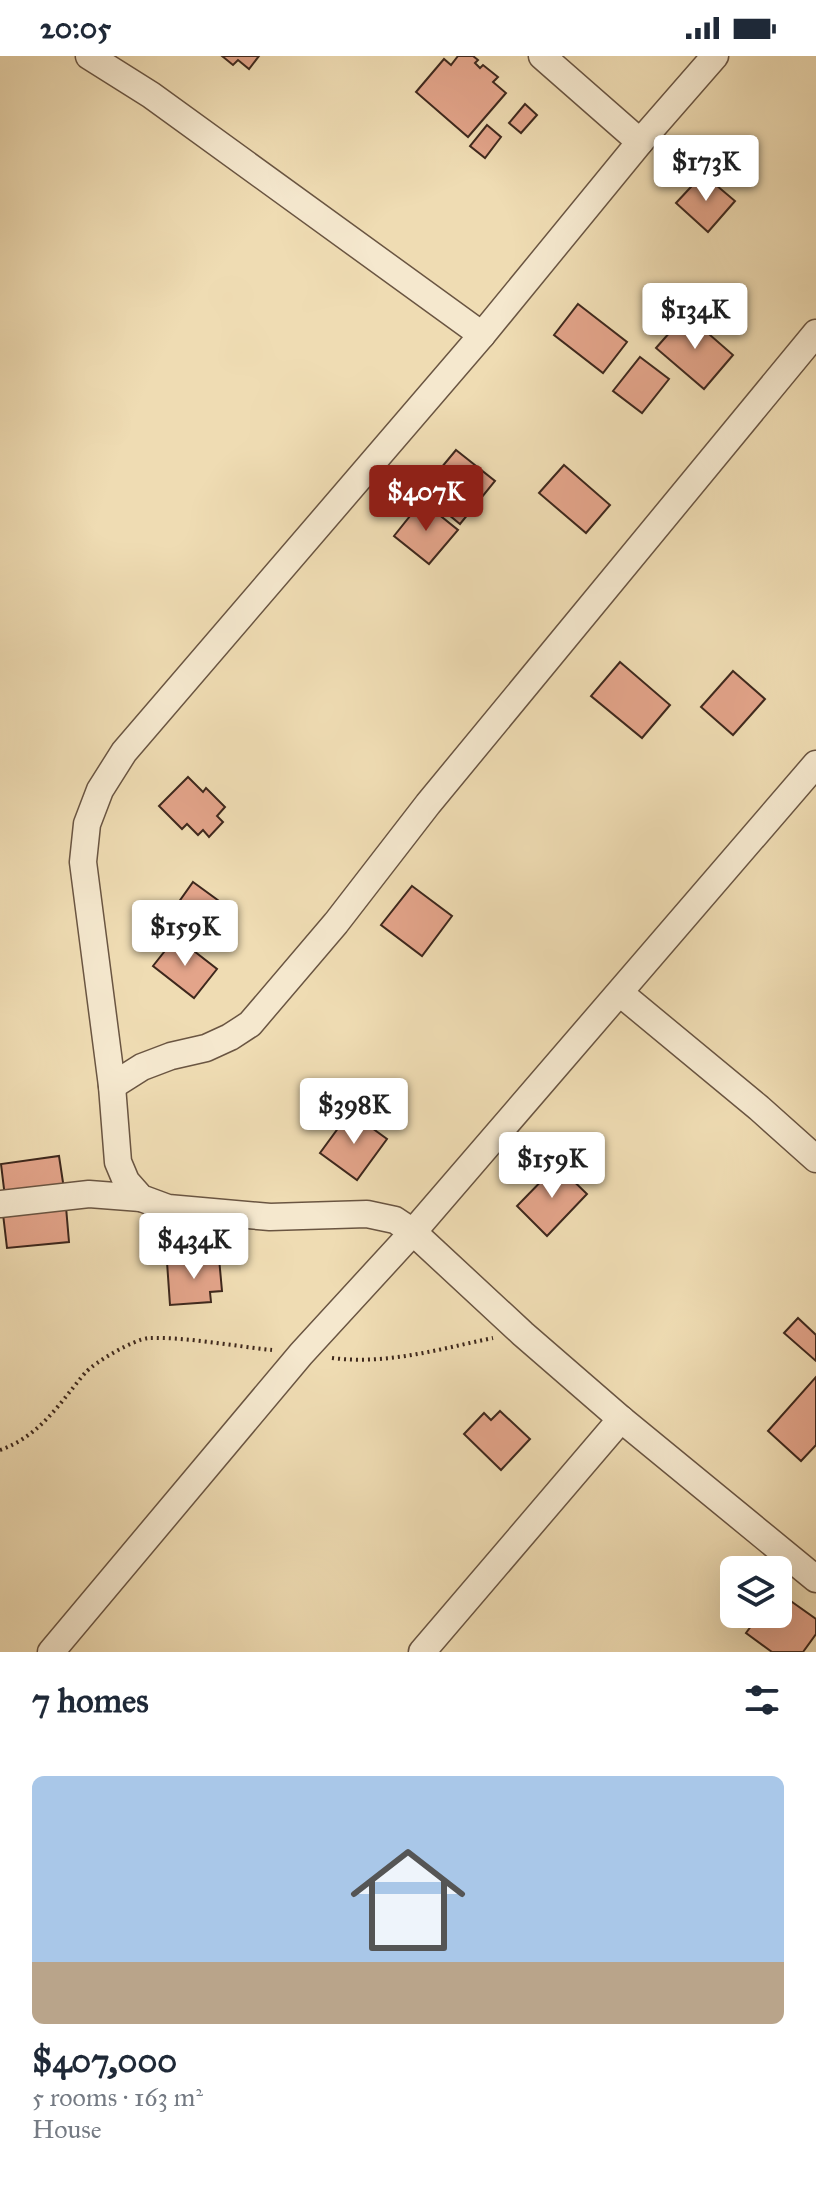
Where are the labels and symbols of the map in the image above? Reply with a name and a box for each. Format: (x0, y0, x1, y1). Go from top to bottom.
pin: $173K (650, 135, 762, 203)
pin: $134K (639, 283, 751, 351)
pin: $407K (370, 465, 482, 533)
pin: $159K (129, 900, 241, 968)
pin: $398K (298, 1078, 410, 1146)
pin: $159K (496, 1132, 608, 1200)
pin: $434K (138, 1213, 250, 1281)

